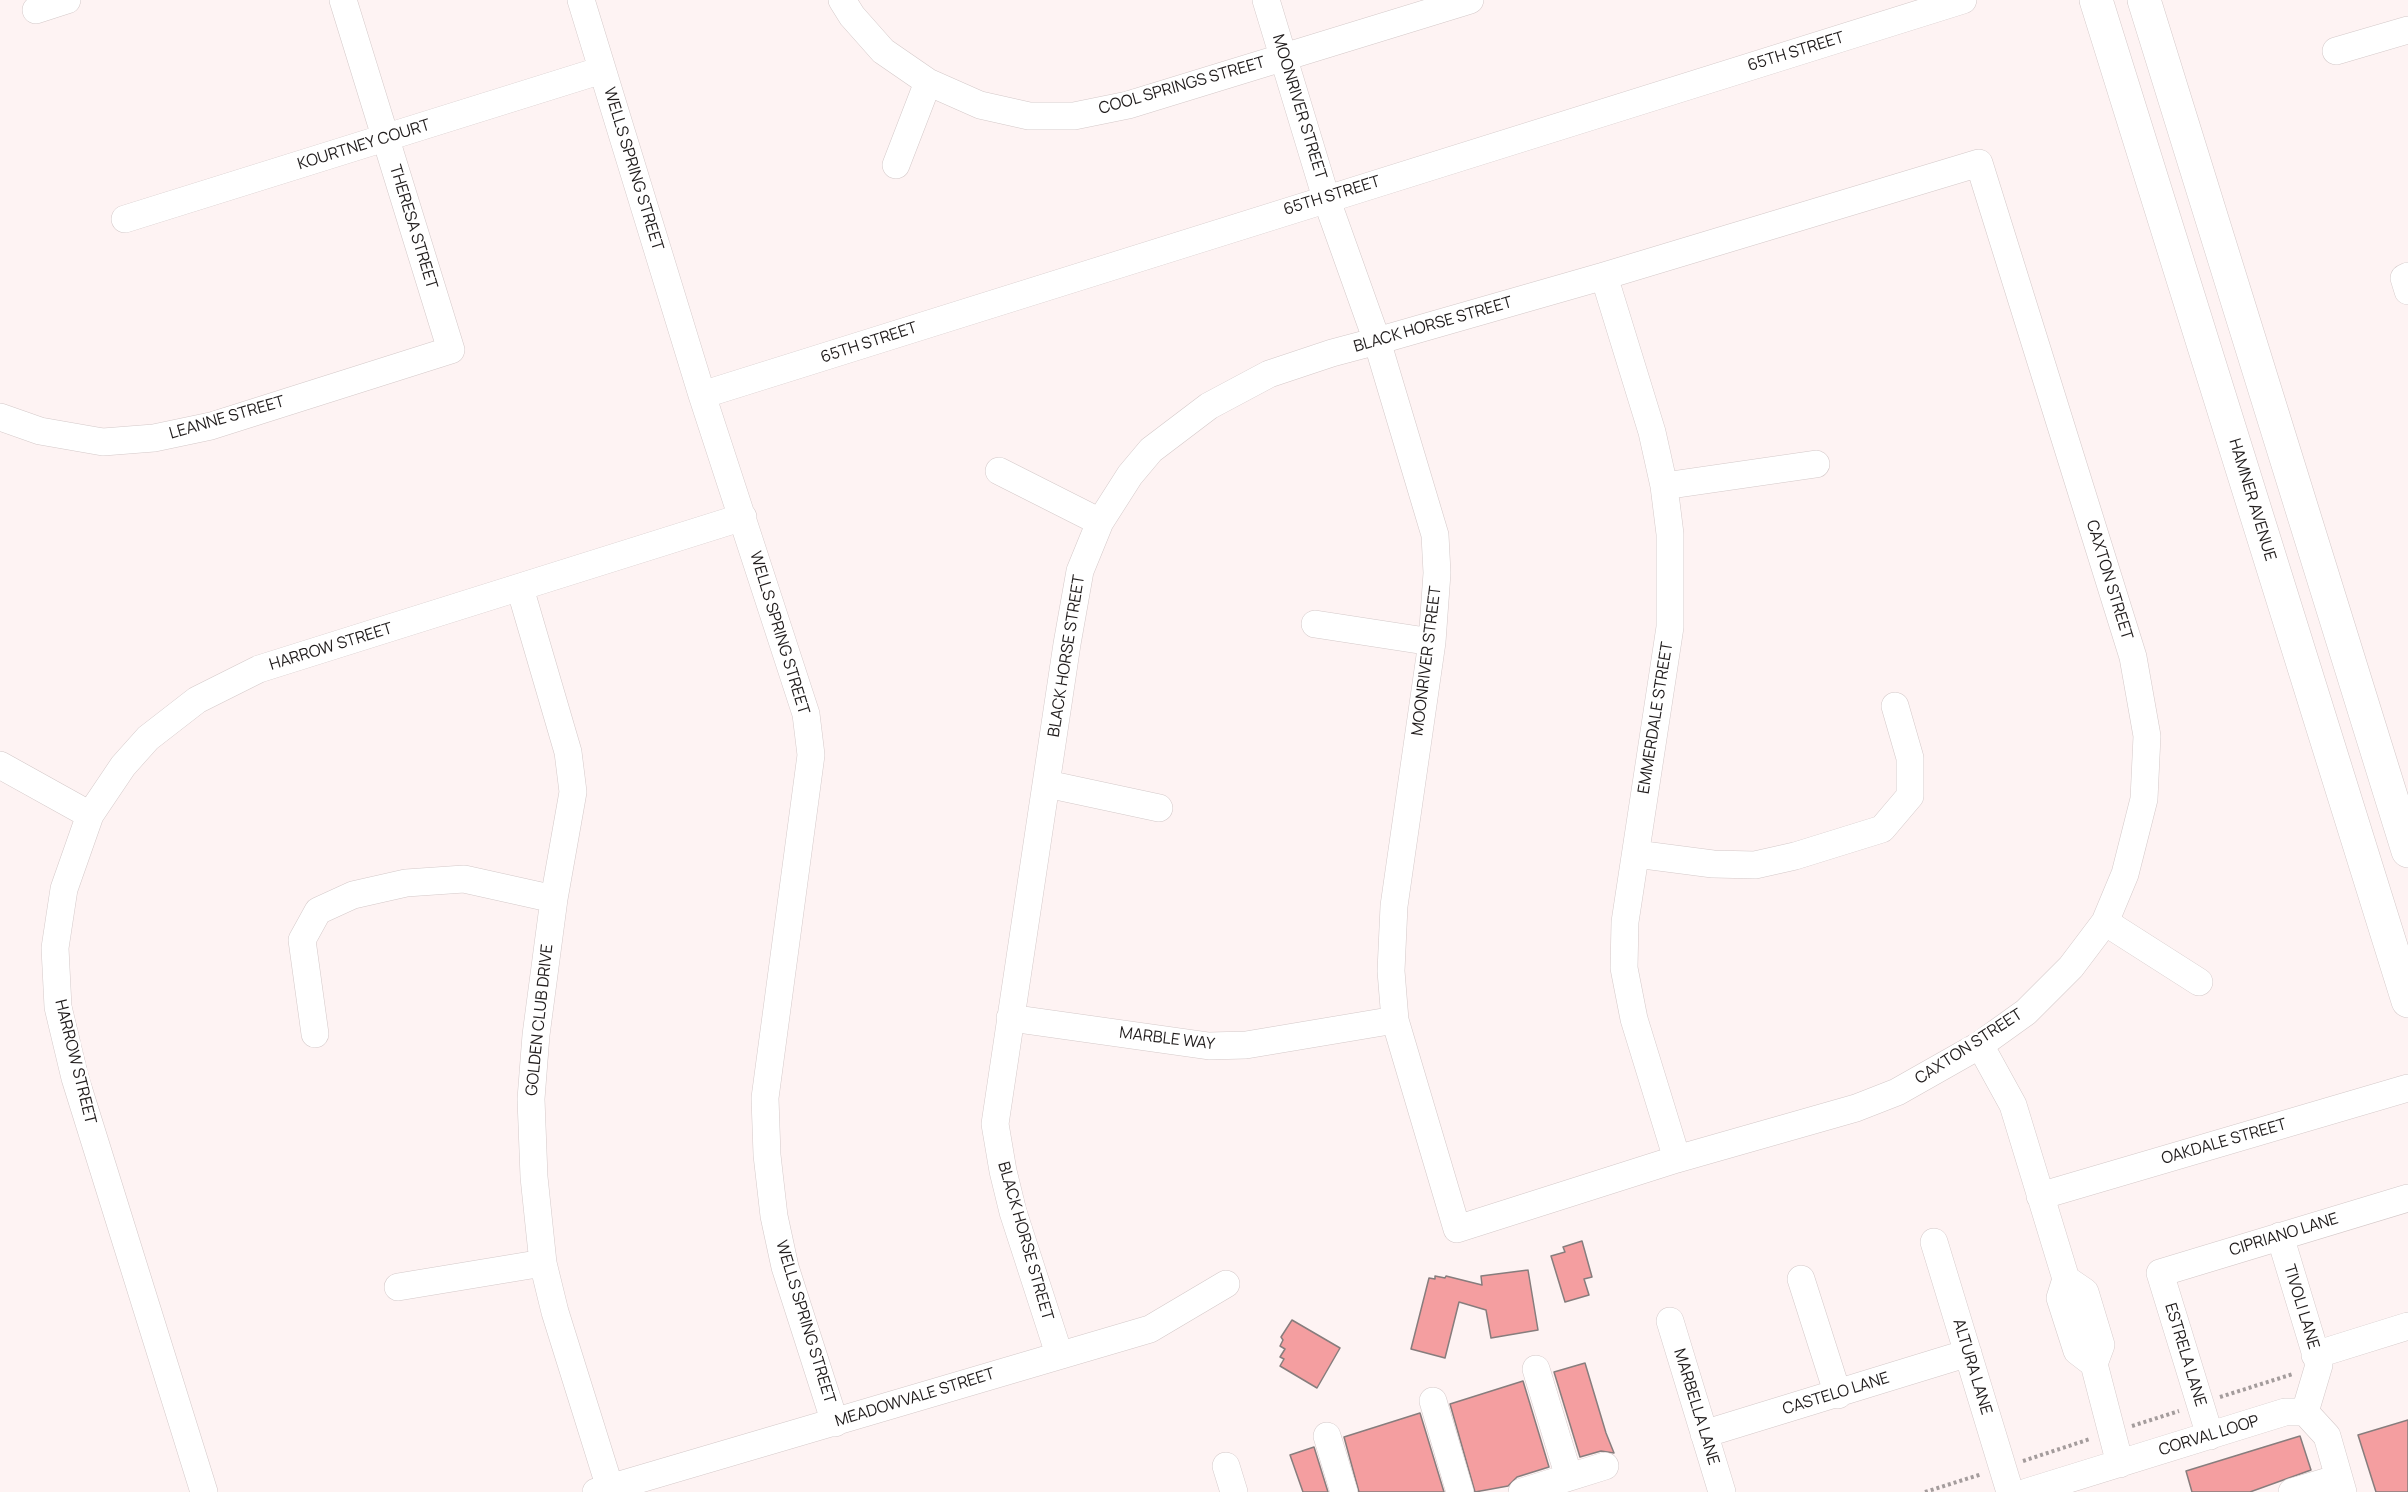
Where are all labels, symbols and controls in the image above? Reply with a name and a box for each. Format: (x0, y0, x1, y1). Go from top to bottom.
street label: 65TH STREET (1745, 28, 1847, 76)
street label: MOONRIVER STREET (1268, 32, 1330, 182)
street label: COOL SPRINGS STREET (1097, 53, 1267, 119)
street label: WELLS SPRING STREET (599, 85, 667, 253)
street label: KOURTNEY COURT (295, 116, 433, 174)
street label: THERESA STREET (385, 163, 441, 291)
street label: 65TH STREET (1281, 172, 1383, 220)
street label: BLACK HORSE STREET (1352, 293, 1514, 357)
street label: 65TH STREET (818, 318, 920, 368)
street label: LEANNE STREET (167, 392, 287, 444)
street label: HAMNER AVENUE (2224, 436, 2280, 564)
street label: CAXTON STREET (2082, 518, 2136, 642)
street label: WELLS SPRING STREET (745, 549, 813, 717)
street label: BLACK HORSE STREET (1045, 573, 1089, 739)
street label: MOONRIVER STREET (1408, 585, 1446, 737)
street label: HARROW STREET (267, 619, 395, 675)
street label: EMMERDALE STREET (1635, 641, 1677, 795)
street label: GOLDEN CLUB DRIVE (522, 943, 558, 1097)
street label: HARROW STREET (50, 998, 100, 1126)
street label: CAXTON STREET (1912, 1005, 2026, 1089)
street label: MARBLE WAY (1118, 1024, 1216, 1054)
street label: OAKDALE STREET (2159, 1115, 2289, 1169)
street label: BLACK HORSE STREET (993, 1160, 1057, 1322)
street label: CIPRIANO LANE (2227, 1209, 2341, 1261)
street label: WELLS SPRING STREET (771, 1238, 839, 1406)
street label: TIVOLI LANE (2279, 1262, 2323, 1352)
street label: ESTRELA LANE (2160, 1301, 2210, 1409)
street label: ALTURA LANE (1948, 1317, 1996, 1417)
street label: MARBELLA LANE (1669, 1347, 1723, 1467)
street label: MEADOWVALE STREET (833, 1365, 997, 1431)
street label: CASTELO LANE (1780, 1369, 1892, 1419)
street label: CORVAL LOOP (2157, 1412, 2261, 1460)

